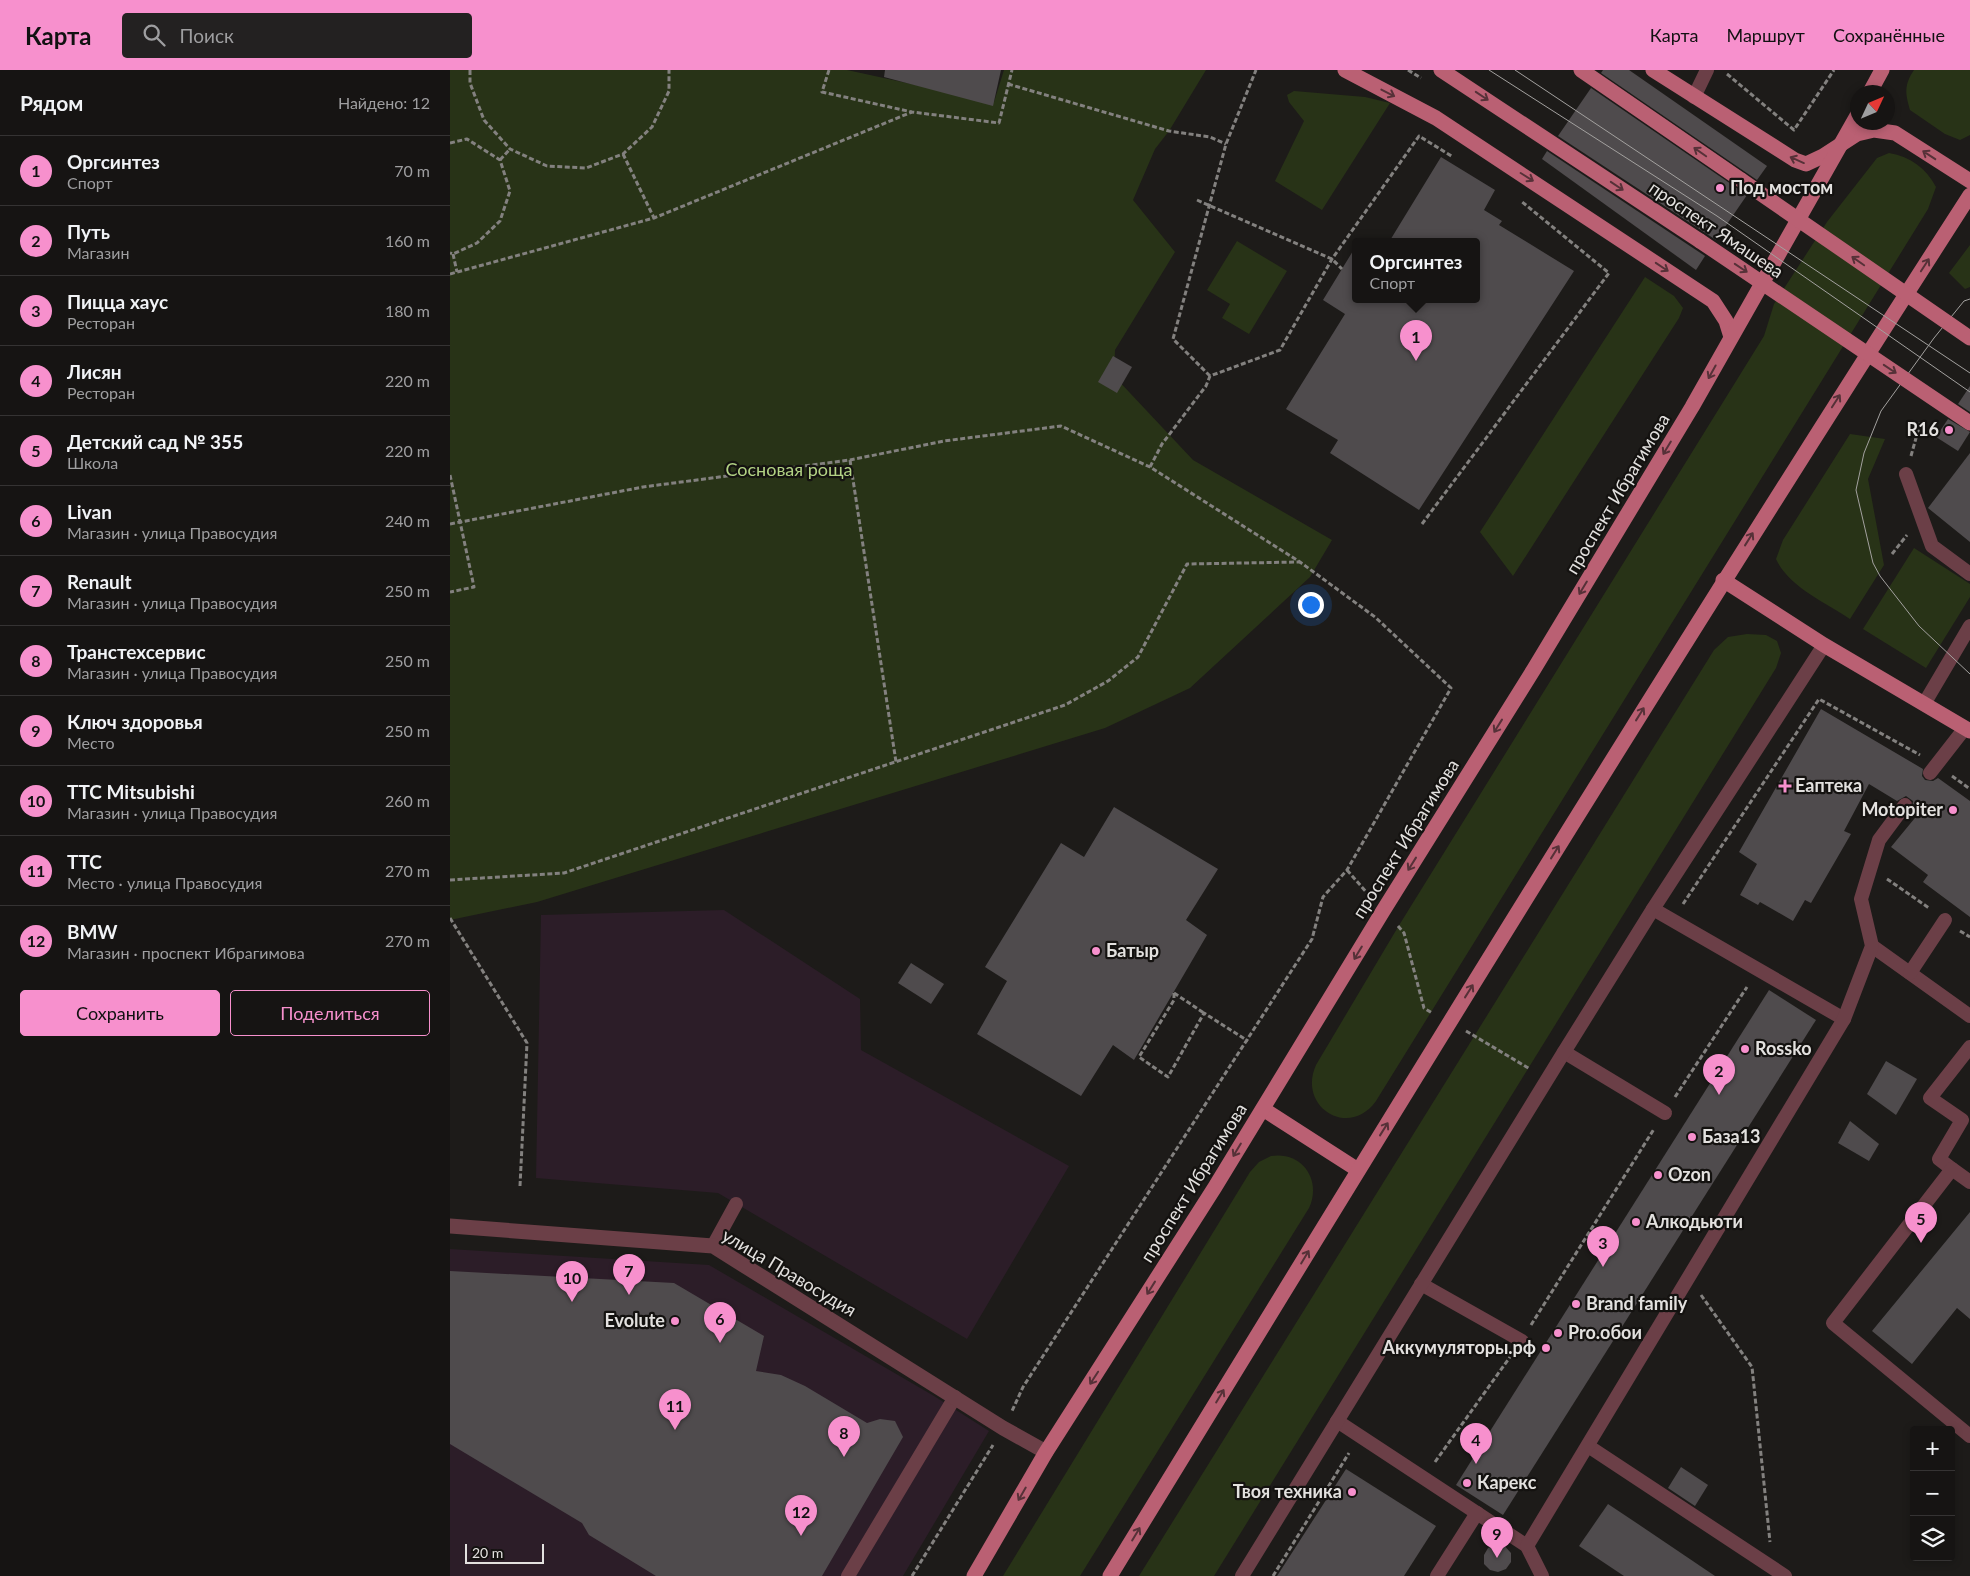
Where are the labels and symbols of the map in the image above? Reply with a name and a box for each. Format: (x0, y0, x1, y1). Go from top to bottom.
north arrow (1850, 85, 1895, 130)
one-way arrow (1380, 88, 1395, 98)
one-way arrow (1474, 91, 1488, 101)
one-way arrow (1694, 147, 1708, 157)
one-way arrow (1922, 149, 1936, 160)
one-way arrow (1790, 154, 1805, 164)
one-way arrow (1519, 172, 1533, 182)
street label: проспект Ямашева (1645, 176, 1788, 282)
place label: Под мостом (1730, 176, 1833, 198)
one-way arrow (1610, 181, 1624, 191)
marker: Под мостом (1714, 182, 1726, 194)
one-way arrow (1851, 256, 1865, 266)
one-way arrow (1920, 258, 1930, 272)
one-way arrow (1655, 262, 1669, 272)
one-way arrow (1733, 263, 1747, 273)
pin: 1 (1400, 320, 1432, 361)
one-way arrow (1706, 364, 1716, 378)
one-way arrow (1883, 364, 1897, 374)
one-way arrow (1832, 395, 1842, 409)
street label: проспект Ибрагимова (1560, 409, 1674, 578)
place label: R16 (1907, 418, 1939, 440)
marker: R16 (1943, 424, 1955, 436)
one-way arrow (1661, 441, 1671, 455)
park label: Сосновая роща (725, 458, 853, 480)
one-way arrow (1745, 532, 1755, 546)
one-way arrow (1578, 580, 1588, 594)
your location (1298, 592, 1324, 618)
one-way arrow (1636, 708, 1646, 722)
one-way arrow (1493, 719, 1503, 733)
street label: проспект Ибрагимова (1347, 755, 1463, 922)
place label: Еаптека (1795, 774, 1862, 796)
marker: Еаптека (1779, 780, 1791, 792)
place label: Motopiter (1861, 798, 1943, 820)
marker: Motopiter (1947, 804, 1959, 816)
one-way arrow (1550, 846, 1560, 860)
one-way arrow (1407, 857, 1418, 871)
place label: Батыр (1106, 939, 1159, 961)
marker: Батыр (1090, 945, 1102, 957)
one-way arrow (1352, 946, 1362, 960)
one-way arrow (1465, 984, 1475, 998)
place label: Rossko (1755, 1037, 1812, 1059)
marker: Rossko (1739, 1043, 1751, 1055)
pin: 2 (1703, 1054, 1735, 1095)
street label: проспект Ибрагимова (1135, 1099, 1251, 1266)
one-way arrow (1379, 1122, 1389, 1136)
place label: База13 (1702, 1125, 1761, 1147)
marker: База13 (1686, 1131, 1698, 1143)
one-way arrow (1232, 1143, 1242, 1157)
place label: Ozon (1668, 1163, 1711, 1185)
marker: Ozon (1652, 1169, 1664, 1181)
pin: 5 (1905, 1202, 1937, 1243)
place label: Алкодьюти (1645, 1210, 1743, 1232)
marker: Алкодьюти (1630, 1216, 1642, 1228)
street label: улица Правосудия (719, 1223, 861, 1321)
pin: 3 (1587, 1226, 1619, 1267)
one-way arrow (1300, 1250, 1310, 1264)
pin: 7 (613, 1254, 645, 1295)
pin: 10 (556, 1261, 588, 1302)
one-way arrow (1146, 1280, 1156, 1294)
place label: Brand family (1586, 1292, 1688, 1314)
marker: Brand family (1570, 1298, 1582, 1310)
pin: 6 (704, 1302, 736, 1343)
place label: Evolute (605, 1309, 665, 1331)
marker: Evolute (669, 1315, 681, 1327)
place label: Pro.обои (1568, 1321, 1642, 1343)
marker: Pro.обои (1552, 1327, 1564, 1339)
place label: Аккумуляторы.рф (1382, 1336, 1536, 1358)
marker: Аккумуляторы.рф (1540, 1342, 1552, 1354)
one-way arrow (1088, 1371, 1099, 1385)
pin: 11 (659, 1389, 691, 1430)
one-way arrow (1216, 1389, 1226, 1403)
pin: 8 (828, 1416, 860, 1457)
pin: 4 (1460, 1423, 1492, 1464)
place label: Карекс (1477, 1471, 1537, 1493)
marker: Карекс (1461, 1477, 1473, 1489)
place label: Твоя техника (1233, 1480, 1342, 1502)
marker: Твоя техника (1346, 1486, 1358, 1498)
one-way arrow (1016, 1487, 1026, 1501)
pin: 12 (785, 1495, 817, 1536)
pin: 9 (1481, 1517, 1513, 1558)
one-way arrow (1131, 1528, 1141, 1542)
scale bar (465, 1541, 544, 1564)

